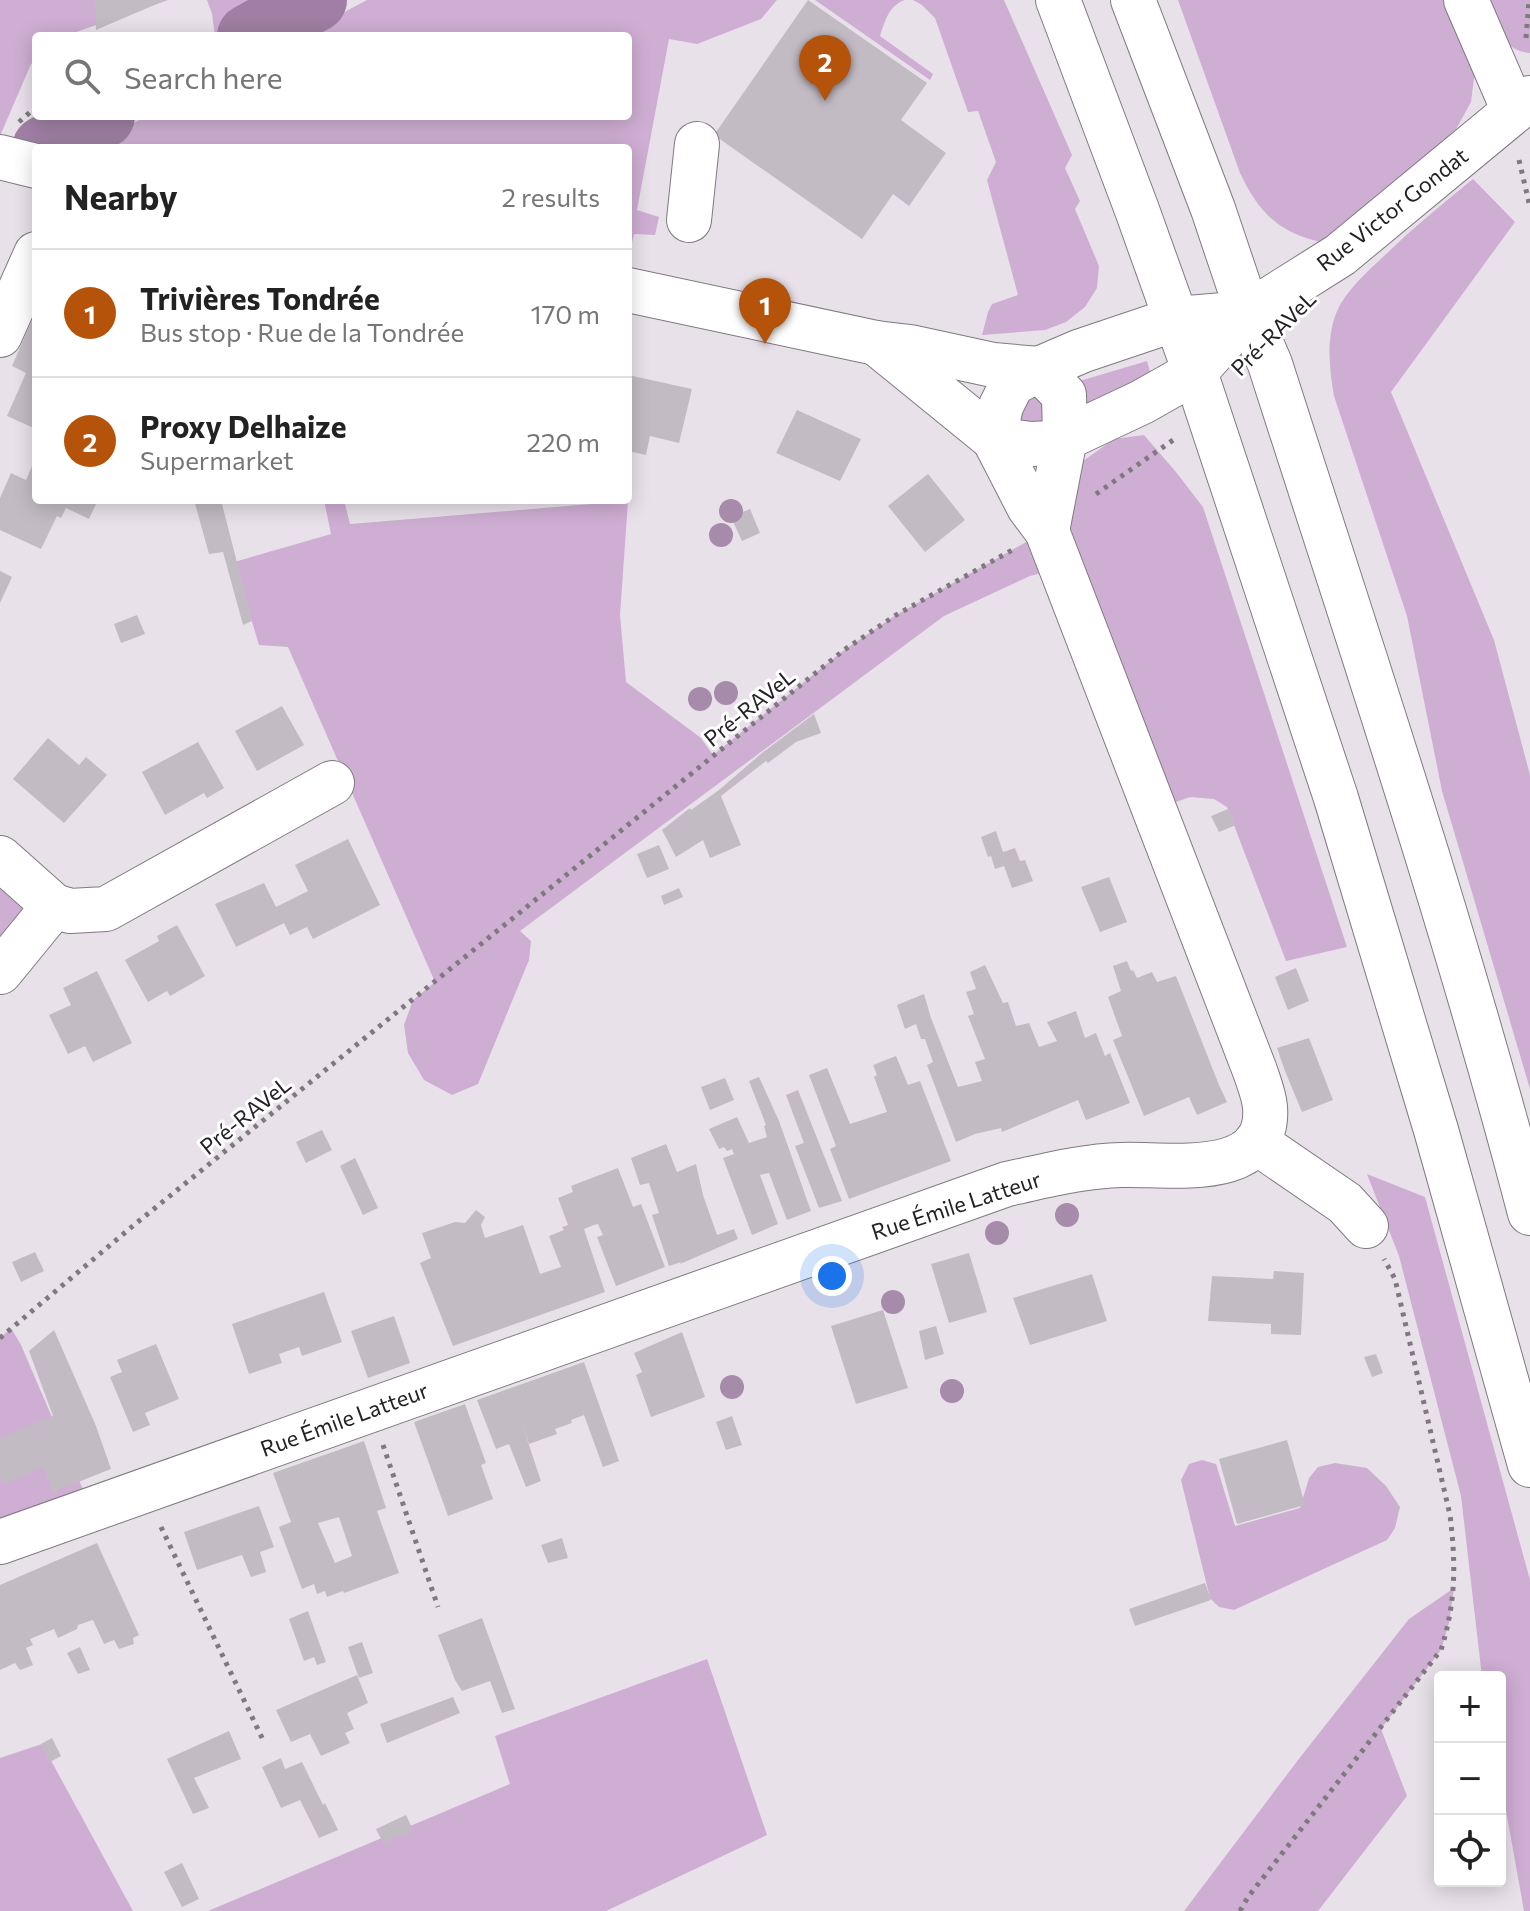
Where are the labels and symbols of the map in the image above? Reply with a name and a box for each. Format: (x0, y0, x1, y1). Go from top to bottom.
pin: 2 (799, 35, 851, 101)
street label: Rue Victor Gondat (1311, 142, 1473, 276)
pin: 1 (739, 278, 791, 344)
street label: Pré-RAVeL (1225, 285, 1321, 381)
street label: Pré-RAVeL (698, 662, 800, 752)
street label: Pré-RAVeL (194, 1070, 296, 1160)
street label: Rue Émile Latteur (868, 1165, 1044, 1245)
your location (812, 1256, 852, 1296)
street label: Rue Émile Latteur (256, 1376, 432, 1462)

